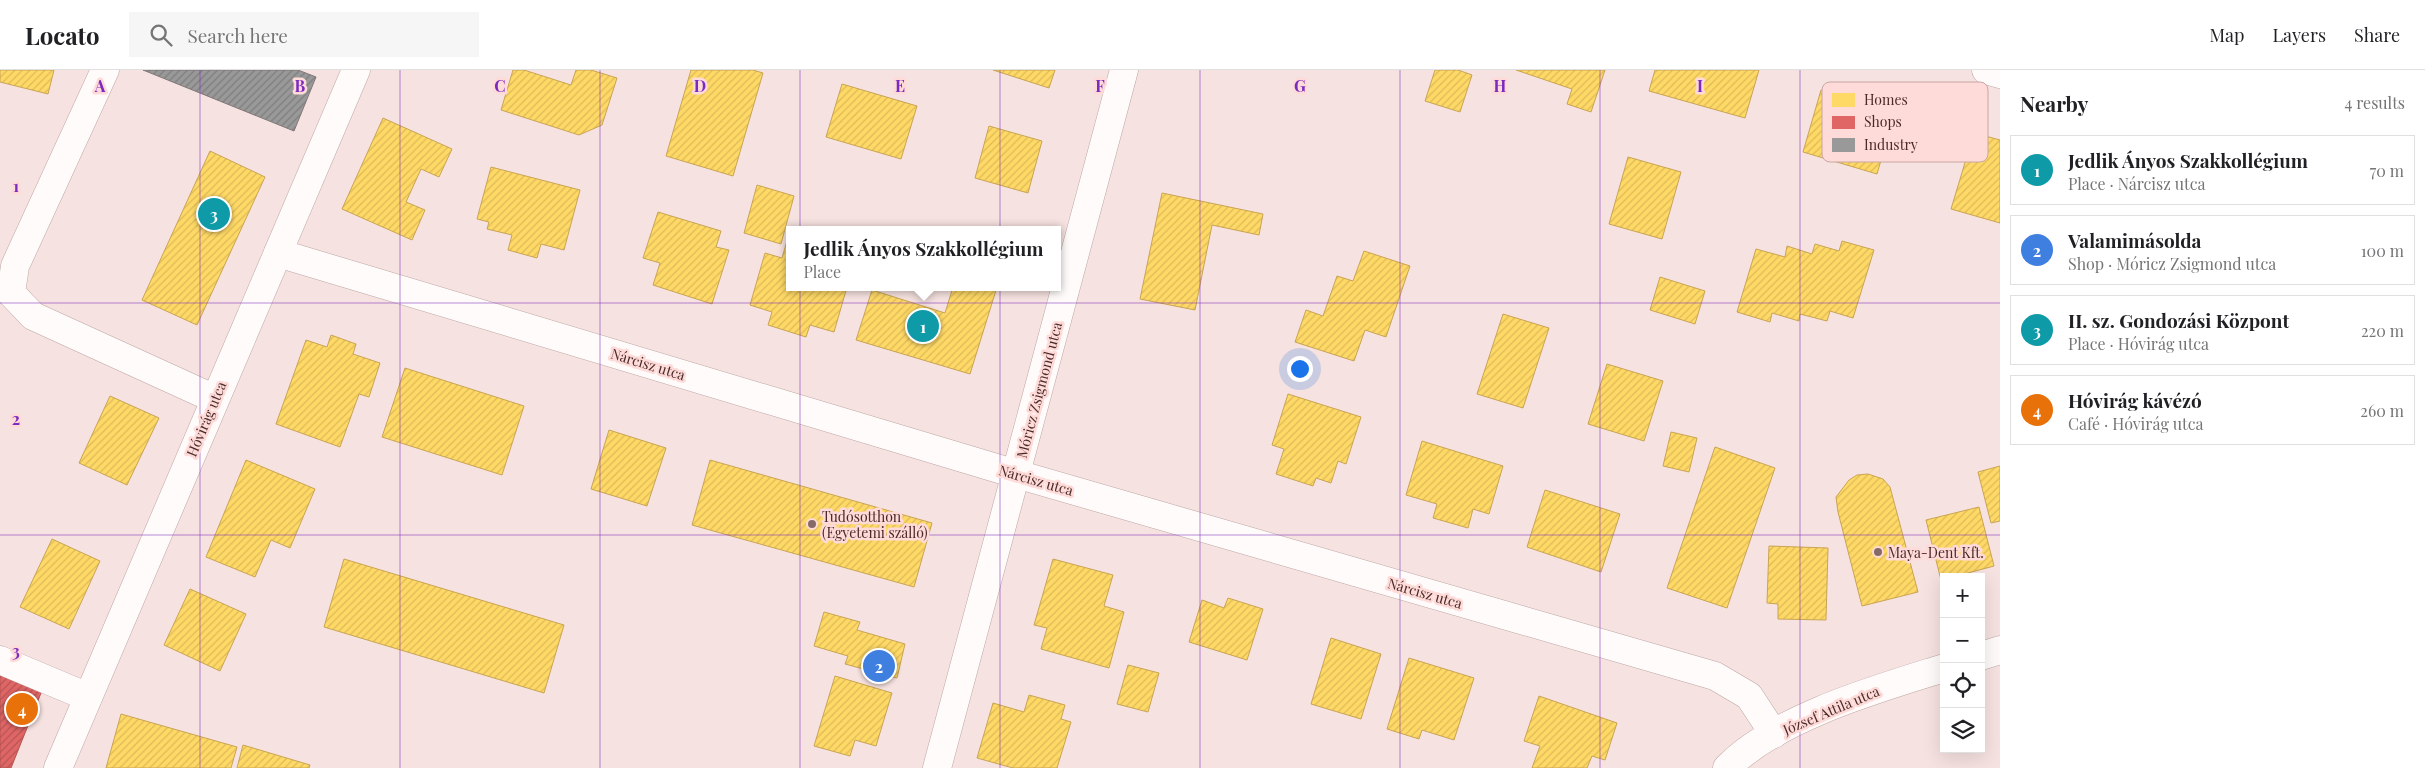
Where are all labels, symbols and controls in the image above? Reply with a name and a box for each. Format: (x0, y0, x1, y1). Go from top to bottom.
search box (129, 12, 479, 57)
text: Locato (25, 19, 99, 51)
icon: search (147, 21, 175, 49)
text: Search here (187, 22, 288, 48)
text: Map (2209, 23, 2244, 47)
text: Layers (2272, 23, 2326, 47)
text: Share (2354, 23, 2400, 47)
text: A (94, 75, 106, 96)
text: B (295, 75, 306, 96)
text: C (494, 75, 506, 96)
text: D (694, 75, 706, 96)
text: E (895, 75, 905, 96)
text: F (1095, 75, 1105, 96)
text: G (1294, 75, 1306, 96)
text: H (1494, 75, 1507, 96)
text: I (1697, 75, 1703, 96)
legend (1822, 82, 1988, 162)
text: Nearby (2020, 89, 2089, 117)
text: Homes (1864, 90, 1908, 109)
text: 4 results (2344, 92, 2405, 113)
text: Shops (1864, 112, 1902, 131)
text: Industry (1864, 135, 1918, 154)
text: Jedlik Ányos Szakkollégium (2068, 147, 2308, 173)
text: 1 (2034, 160, 2040, 181)
text: 70 m (2370, 160, 2404, 181)
text: Place · Nárcisz utca (2068, 173, 2205, 194)
text: 1 (13, 175, 19, 196)
pin: 3 (198, 195, 230, 233)
popup (786, 226, 1061, 291)
text: Valamimásolda (2068, 227, 2201, 253)
text: Jedlik Ányos Szakkollégium (804, 235, 1044, 261)
text: 2 (2033, 240, 2041, 261)
text: 100 m (2361, 240, 2404, 261)
text: Shop · Móricz Zsigmond utca (2068, 253, 2276, 274)
text: Place (804, 261, 841, 282)
pin: 1 (907, 307, 939, 345)
text: II. sz. Gondozási Központ (2068, 307, 2289, 333)
street label: Móricz Zsigmond utca (1012, 320, 1066, 460)
text: 3 (2033, 320, 2041, 341)
text: 220 m (2361, 320, 2404, 341)
text: Place · Hóvirág utca (2068, 333, 2209, 354)
street label: Nárcisz utca (609, 344, 687, 384)
your location (1287, 356, 1313, 382)
street label: Hóvirág utca (182, 379, 230, 459)
text: Hóvirág kávézó (2068, 387, 2202, 413)
text: 4 (2033, 400, 2041, 421)
text: 260 m (2360, 400, 2404, 421)
text: 2 (12, 408, 20, 429)
text: Café · Hóvirág utca (2068, 413, 2204, 434)
street label: Nárcisz utca (997, 460, 1076, 500)
place label: Tudósotthon (Egyetemi szálló) (822, 507, 928, 542)
marker: Tudósotthon (Egyetemi szálló) (806, 518, 818, 530)
place label: Maya-Dent Kft. (1888, 543, 1984, 562)
marker: Maya-Dent Kft. (1872, 546, 1884, 558)
street label: Nárcisz utca (1386, 573, 1465, 613)
map controls (1940, 573, 1985, 753)
button: + (1940, 573, 1985, 618)
button: − (1940, 618, 1985, 663)
text: 3 (12, 640, 20, 661)
pin: 2 (863, 647, 895, 685)
button: locate (1940, 663, 1985, 708)
street label: József Attila utca (1779, 681, 1882, 739)
pin: 4 (6, 690, 38, 728)
button: layers (1940, 708, 1985, 753)

